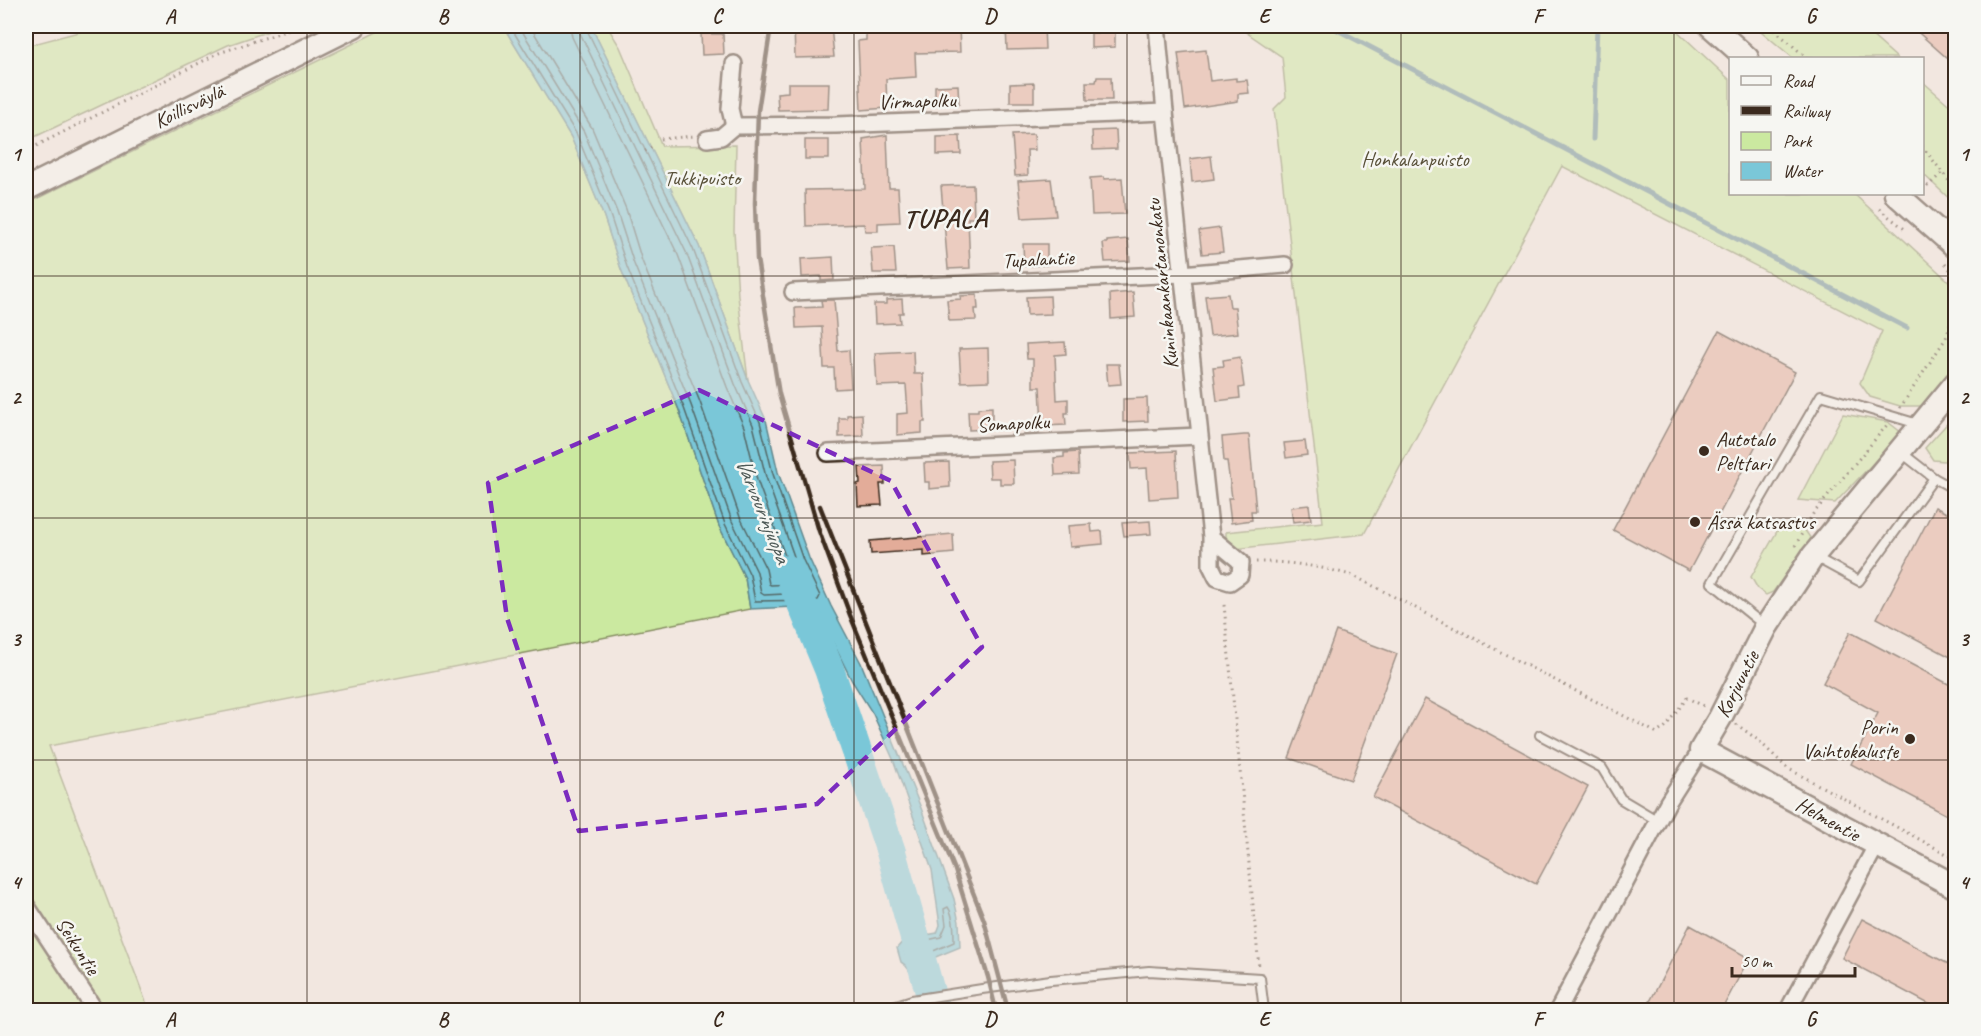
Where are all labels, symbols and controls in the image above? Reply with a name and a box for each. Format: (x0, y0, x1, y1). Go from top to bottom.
text: A (165, 4, 177, 29)
text: B (438, 4, 450, 29)
text: C (712, 4, 724, 29)
text: D (984, 4, 998, 29)
text: E (1259, 4, 1273, 29)
text: F (1533, 4, 1547, 29)
text: G (1806, 4, 1819, 29)
legend (1729, 57, 1924, 195)
text: Road (1783, 70, 1816, 92)
street label: Koillisväylä (150, 77, 230, 134)
street label: Virmapolku (878, 87, 957, 115)
text: Railway (1783, 100, 1831, 122)
text: Park (1783, 130, 1813, 152)
text: 1 (12, 142, 23, 167)
text: 1 (1960, 142, 1971, 167)
park label: Honkalanpuisto (1361, 146, 1470, 172)
text: Water (1783, 160, 1824, 182)
park label: Tukkipuisto (664, 165, 743, 191)
street label: Kuninkaankartanonkatu (1140, 196, 1184, 370)
district label: TUPALA (904, 201, 989, 235)
street label: Tupalantie (1002, 244, 1075, 274)
text: 2 (12, 385, 23, 410)
text: 2 (1960, 385, 1971, 410)
street label: Somapolku (976, 408, 1051, 438)
place label: Autotalo Pelttari (1716, 426, 1777, 476)
marker: Autotalo Pelttari (1697, 444, 1711, 458)
water label: Varvourinjuopa (729, 454, 798, 569)
place label: Ässä katsastus (1707, 509, 1816, 535)
marker: Ässä katsastus (1688, 515, 1702, 529)
text: 3 (12, 627, 23, 652)
text: 3 (1960, 627, 1971, 652)
street label: Korjuuntie (1709, 645, 1765, 722)
place label: Porin Vaihtokaluste (1802, 714, 1899, 764)
marker: Porin Vaihtokaluste (1903, 732, 1917, 746)
street label: Helmentie (1791, 791, 1866, 848)
text: 4 (12, 870, 24, 895)
text: 4 (1960, 870, 1972, 895)
street label: Seikuntie (50, 912, 107, 981)
scale bar (1732, 940, 1855, 978)
text: 50 m (1741, 950, 1774, 972)
text: A (165, 1007, 177, 1032)
text: B (438, 1007, 450, 1032)
text: C (712, 1007, 724, 1032)
text: D (984, 1007, 998, 1032)
text: E (1259, 1007, 1273, 1032)
text: F (1533, 1007, 1547, 1032)
text: G (1806, 1007, 1819, 1032)

